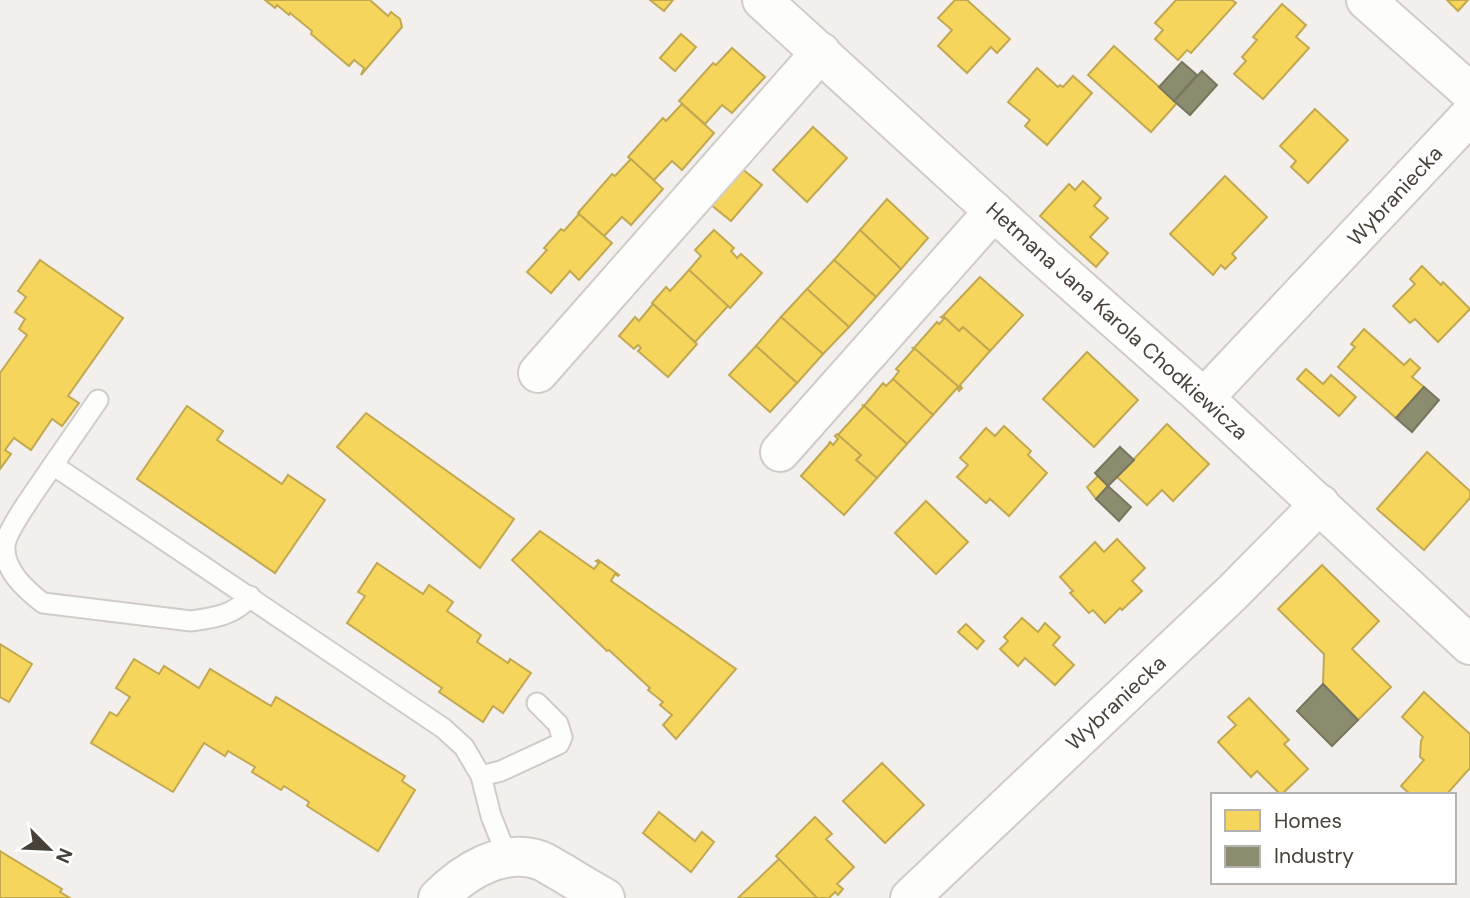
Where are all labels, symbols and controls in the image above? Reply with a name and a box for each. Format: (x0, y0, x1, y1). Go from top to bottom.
street label: Wybraniecka (1341, 140, 1449, 252)
street label: Hetmana Jana Karola Chodkiewicza (980, 196, 1254, 446)
street label: Wybraniecka (1060, 649, 1172, 757)
legend (1211, 793, 1456, 884)
text: Homes (1274, 807, 1342, 835)
north arrow (14, 814, 84, 884)
text: Industry (1274, 842, 1354, 870)
text: N (50, 844, 78, 867)

